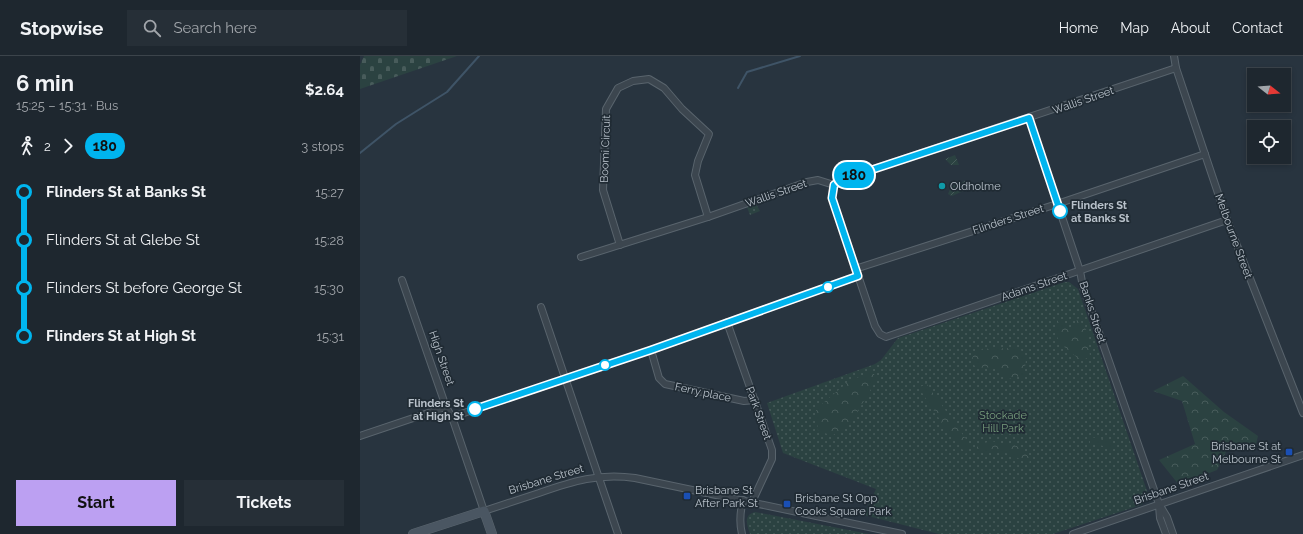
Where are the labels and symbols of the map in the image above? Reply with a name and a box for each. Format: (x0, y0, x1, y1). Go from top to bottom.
north arrow (1247, 68, 1291, 112)
street label: Wallis Street (1051, 84, 1116, 117)
street label: Boomi Circuit (598, 114, 613, 183)
line badge: 180 (831, 162, 877, 188)
street label: Wallis Street (744, 177, 809, 210)
place label: Oldholme (950, 180, 1001, 193)
marker: Oldholme (937, 181, 947, 191)
street label: Melbourne Street (1212, 192, 1255, 280)
place label: Flinders St at Banks St (1071, 199, 1130, 225)
street label: Flinders Street (971, 202, 1046, 237)
marker: Flinders St at Banks St (1052, 203, 1068, 219)
street label: Adams Street (1000, 269, 1069, 304)
street label: Banks Street (1076, 280, 1109, 345)
unlabelled marker (822, 281, 834, 293)
street label: High Street (426, 329, 457, 388)
unlabelled marker (599, 359, 611, 371)
street label: Ferry place (674, 380, 733, 405)
street label: Park Street (743, 385, 774, 442)
place label: Flinders St at High St (408, 397, 465, 423)
marker: Flinders St at High St (467, 401, 483, 417)
park label: Stockade Hill Park (979, 409, 1027, 435)
place label: Brisbane St at Melbourne St (1211, 440, 1281, 466)
marker: Brisbane St at Melbourne St (1284, 447, 1294, 457)
street label: Brisbane Street (507, 462, 586, 497)
street label: Brisbane Street (1132, 470, 1210, 507)
place label: Brisbane St After Park St (695, 484, 758, 510)
marker: Brisbane St After Park St (682, 491, 692, 501)
place label: Brisbane St Opp Cooks Square Park (795, 492, 891, 518)
marker: Brisbane St Opp Cooks Square Park (782, 499, 792, 509)

